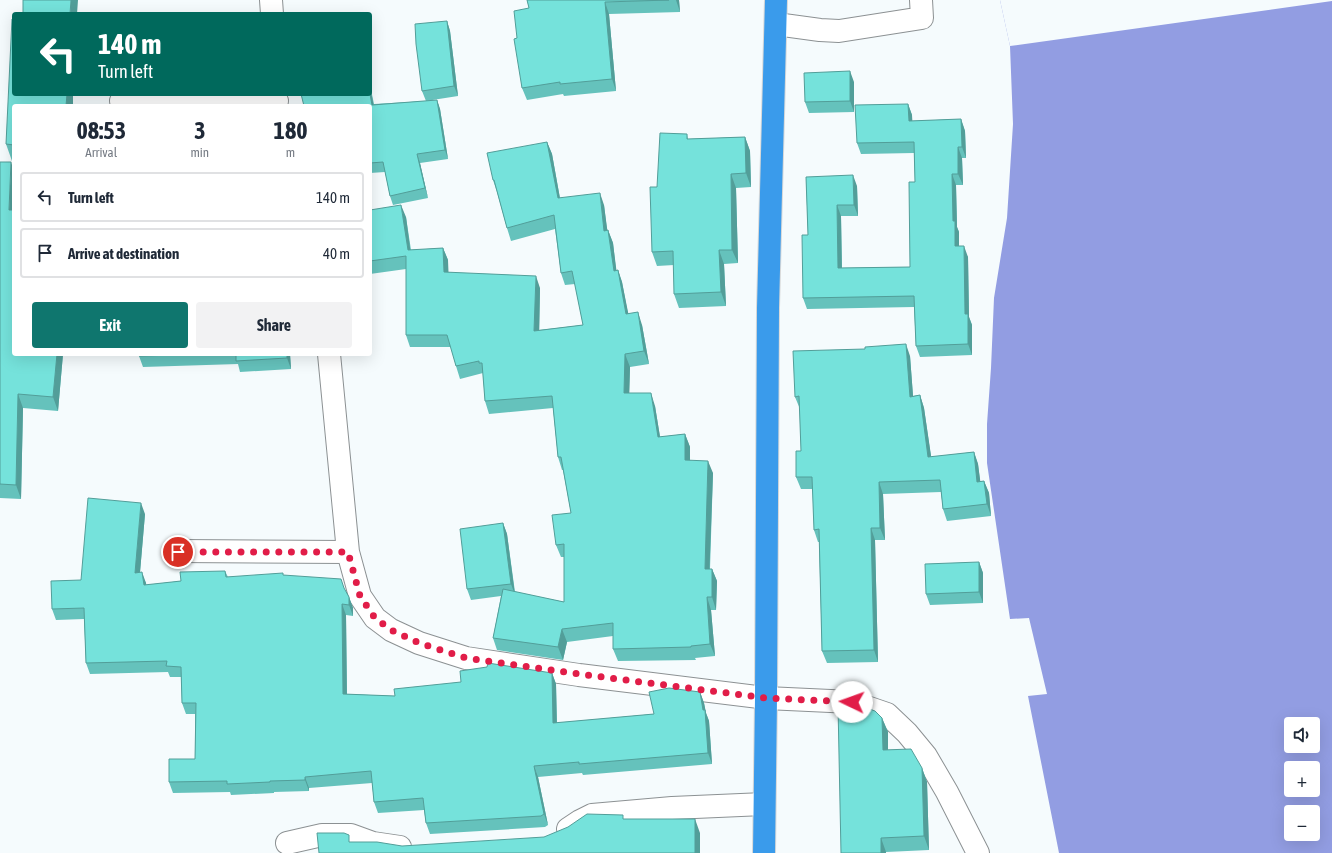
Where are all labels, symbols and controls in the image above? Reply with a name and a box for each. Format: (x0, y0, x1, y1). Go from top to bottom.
icon: left (32, 28, 84, 80)
text: 140 m (98, 28, 161, 60)
text: Turn left (98, 61, 153, 82)
text: 08:53 (77, 117, 126, 144)
text: 3 (194, 117, 205, 144)
text: 180 (274, 117, 307, 144)
text: Arrival (85, 145, 117, 160)
text: min (190, 145, 209, 160)
text: m (286, 145, 295, 160)
icon: left (34, 186, 56, 208)
text: Turn left (68, 189, 114, 206)
text: 140 m (316, 189, 350, 206)
icon: arrive (34, 242, 56, 264)
text: Arrive at destination (68, 245, 179, 262)
text: 40 m (323, 245, 350, 262)
button: Exit (32, 302, 188, 348)
button: Share (196, 302, 352, 348)
pin (161, 535, 195, 569)
icon: arrive (167, 541, 189, 563)
position arrow (831, 681, 873, 723)
map controls (1284, 717, 1320, 841)
button: sound (1284, 717, 1320, 753)
button: + (1284, 761, 1320, 797)
button: − (1284, 805, 1320, 841)

